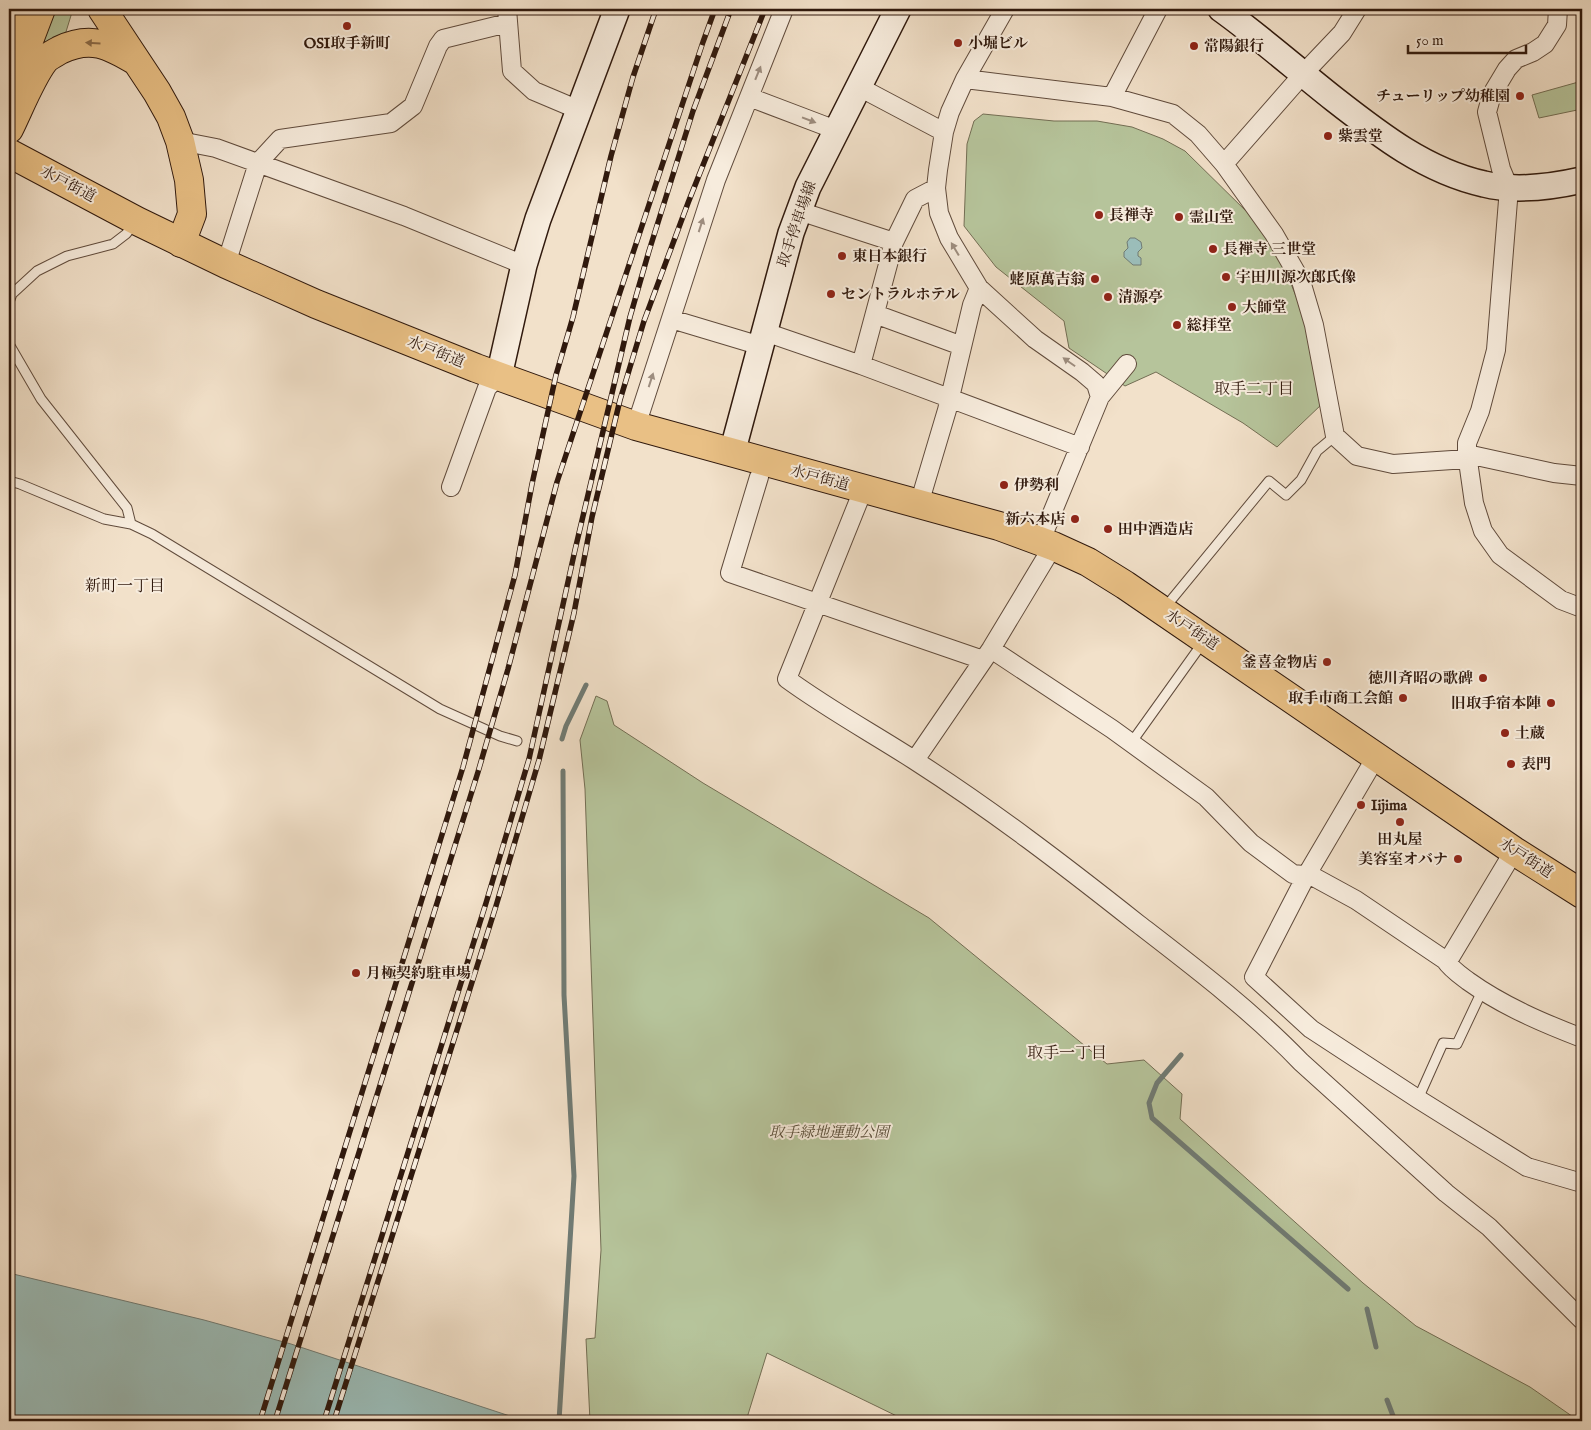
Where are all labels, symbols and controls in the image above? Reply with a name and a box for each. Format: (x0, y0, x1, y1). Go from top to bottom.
marker: OSI取手新町 (341, 20, 353, 32)
scale bar (1408, 22, 1526, 54)
text: 50 m (1416, 31, 1444, 50)
place label: OSI取手新町 (304, 34, 390, 53)
place label: 小堀ビル (968, 34, 1028, 53)
marker: 小堀ビル (952, 37, 964, 49)
place label: 常陽銀行 (1204, 37, 1264, 56)
one-way arrow (85, 39, 101, 47)
marker: 常陽銀行 (1188, 40, 1200, 52)
one-way arrow (754, 65, 762, 80)
place label: チューリップ幼稚園 (1376, 87, 1510, 106)
marker: チューリップ幼稚園 (1514, 90, 1526, 102)
one-way arrow (802, 116, 816, 124)
place label: 紫雲堂 (1338, 127, 1383, 146)
marker: 紫雲堂 (1322, 130, 1334, 142)
street label: 水戸街道 (37, 162, 99, 206)
street label: 取手停車場線 (773, 178, 821, 270)
place label: 長禅寺 (1109, 206, 1154, 225)
place label: 霊山堂 (1189, 208, 1234, 227)
marker: 長禅寺 (1093, 209, 1105, 221)
marker: 霊山堂 (1173, 211, 1185, 223)
one-way arrow (697, 217, 705, 232)
place label: 長禅寺 三世堂 (1223, 240, 1316, 259)
one-way arrow (951, 243, 960, 256)
marker: 長禅寺 三世堂 (1207, 243, 1219, 255)
place label: 東日本銀行 (852, 247, 927, 266)
marker: 東日本銀行 (836, 250, 848, 262)
place label: 宇田川源次郎氏像 (1236, 268, 1356, 287)
place label: 蛯原萬吉翁 (1010, 270, 1085, 289)
marker: 宇田川源次郎氏像 (1220, 271, 1232, 283)
marker: 蛯原萬吉翁 (1089, 273, 1101, 285)
place label: セントラルホテル (841, 285, 960, 304)
marker: セントラルホテル (825, 288, 837, 300)
place label: 清源亭 (1118, 288, 1163, 307)
marker: 清源亭 (1102, 291, 1114, 303)
place label: 大師堂 (1242, 298, 1287, 317)
marker: 大師堂 (1226, 301, 1238, 313)
place label: 総拝堂 (1187, 316, 1232, 335)
marker: 総拝堂 (1171, 319, 1183, 331)
street label: 水戸街道 (405, 332, 467, 372)
one-way arrow (1062, 357, 1076, 367)
one-way arrow (647, 372, 655, 387)
district label: 取手二丁目 (1214, 380, 1294, 400)
street label: 水戸街道 (789, 461, 851, 495)
place label: 伊勢利 (1014, 476, 1059, 495)
marker: 伊勢利 (998, 479, 1010, 491)
place label: 新六本店 (1005, 510, 1065, 529)
marker: 新六本店 (1069, 513, 1081, 525)
place label: 田中酒造店 (1118, 520, 1193, 539)
marker: 田中酒造店 (1102, 523, 1114, 535)
district label: 新町一丁目 (85, 577, 165, 597)
street label: 水戸街道 (1162, 605, 1222, 655)
place label: 釜喜金物店 (1242, 653, 1317, 672)
marker: 釜喜金物店 (1321, 656, 1333, 668)
place label: 徳川斉昭の歌碑 (1368, 669, 1473, 688)
marker: 徳川斉昭の歌碑 (1477, 672, 1489, 684)
place label: 取手市商工会館 (1288, 689, 1393, 708)
marker: 取手市商工会館 (1397, 692, 1409, 704)
place label: 旧取手宿本陣 (1451, 694, 1541, 713)
marker: 旧取手宿本陣 (1545, 697, 1557, 709)
place label: 土蔵 (1515, 724, 1545, 743)
marker: 土蔵 (1499, 727, 1511, 739)
place label: 表門 (1521, 755, 1551, 774)
marker: 表門 (1505, 758, 1517, 770)
place label: Iijima (1371, 796, 1408, 815)
marker: Iijima (1355, 799, 1367, 811)
marker: 田丸屋 (1394, 816, 1406, 828)
place label: 田丸屋 (1377, 830, 1423, 849)
street label: 水戸街道 (1496, 834, 1556, 882)
place label: 美容室オバナ (1358, 850, 1448, 869)
marker: 美容室オバナ (1452, 853, 1464, 865)
place label: 月極契約駐車場 (366, 964, 471, 983)
marker: 月極契約駐車場 (350, 967, 362, 979)
district label: 取手一丁目 (1027, 1044, 1107, 1064)
park label: 取手緑地運動公園 (769, 1123, 892, 1142)

